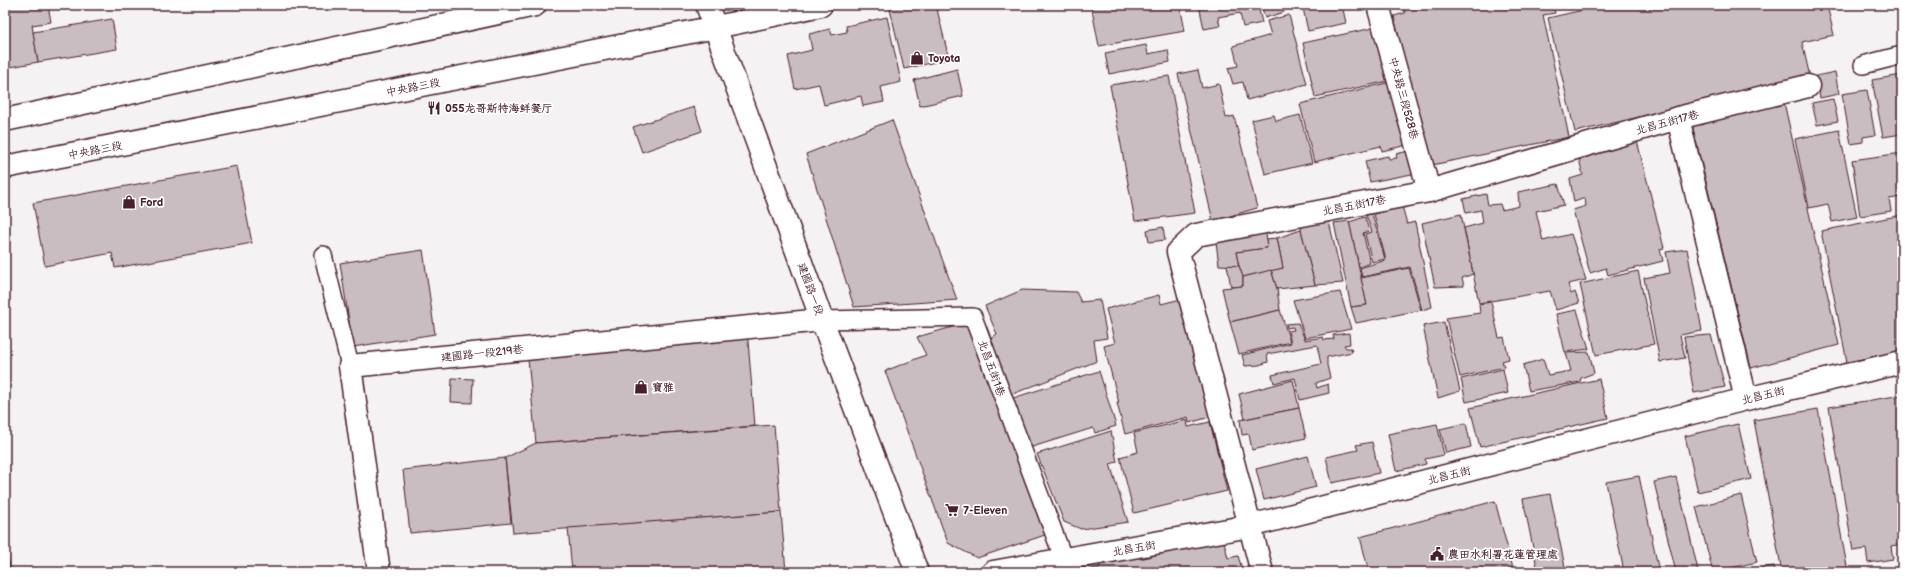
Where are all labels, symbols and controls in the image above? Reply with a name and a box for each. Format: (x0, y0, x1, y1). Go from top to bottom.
shop icon: Toyota (909, 50, 925, 66)
place label: Toyota (928, 52, 960, 65)
street label: 中央路三段528巷 (1386, 55, 1421, 141)
street label: 中央路三段 (385, 76, 441, 99)
restaurant icon: 055龙哥斯特海鲜餐厅 (426, 100, 442, 116)
place label: 055龙哥斯特海鲜餐厅 (445, 102, 553, 115)
street label: 北昌五街17巷 (1634, 108, 1700, 137)
street label: 中央路三段 (67, 139, 123, 162)
street label: 北昌五街17巷 (1321, 193, 1387, 218)
shop icon: Ford (121, 194, 137, 210)
place label: Ford (140, 196, 163, 209)
street label: 建國路一段 (795, 261, 826, 317)
street label: 北昌五街1巷 (975, 338, 1008, 398)
street label: 建國路一段219巷 (440, 343, 524, 364)
shop icon: 寶雅 (633, 379, 649, 395)
place label: 寶雅 (652, 381, 674, 394)
street label: 北昌五街 (1740, 384, 1787, 407)
street label: 北昌五街 (1426, 464, 1473, 487)
supermarket icon: 7-Eleven (944, 502, 960, 518)
place label: 7-Eleven (963, 504, 1007, 517)
street label: 北昌五街 (1111, 538, 1158, 559)
public building icon: 農田水利署花蓮管理處 (1429, 546, 1445, 562)
place label: 農田水利署花蓮管理處 (1448, 548, 1558, 561)

